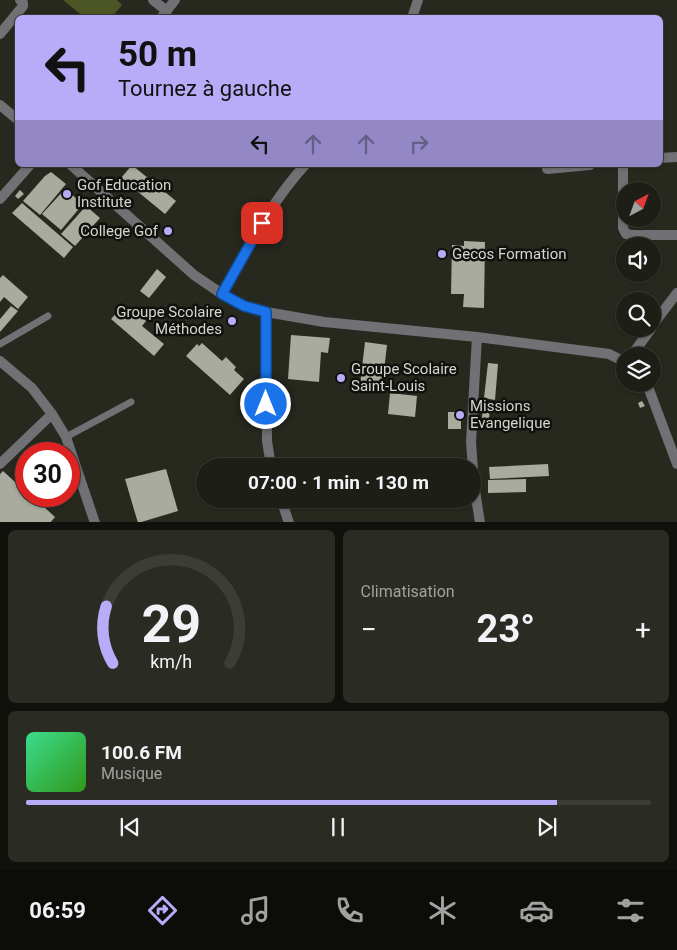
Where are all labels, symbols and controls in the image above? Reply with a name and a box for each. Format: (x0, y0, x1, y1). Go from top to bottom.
text: 50 m (118, 34, 197, 75)
icon: left (35, 35, 100, 100)
text: Tournez à gauche (118, 76, 292, 101)
icon: left (246, 130, 274, 158)
icon: ahead (299, 130, 327, 158)
icon: ahead (352, 130, 380, 158)
icon: right (405, 130, 433, 158)
place label: Gof Education Institute (77, 176, 171, 211)
north arrow (616, 182, 661, 228)
map controls (616, 182, 661, 392)
marker: Gof Education Institute (61, 188, 73, 200)
pin (241, 202, 283, 244)
icon: arrive (248, 209, 276, 237)
place label: College Gof (80, 222, 159, 240)
marker: College Gof (162, 225, 174, 237)
button: sound (616, 237, 661, 282)
place label: Gecos Formation (452, 245, 567, 263)
marker: Gecos Formation (436, 248, 448, 260)
button: search (616, 292, 661, 337)
place label: Groupe Scolaire Méthodes (116, 303, 222, 338)
marker: Groupe Scolaire Méthodes (226, 315, 238, 327)
button: layers (616, 347, 661, 392)
place label: Groupe Scolaire Saint-Louis (351, 360, 457, 395)
marker: Groupe Scolaire Saint-Louis (335, 372, 347, 384)
position arrow (239, 377, 291, 429)
place label: Missions Evangelique (470, 397, 550, 432)
marker: Missions Evangelique (454, 409, 466, 421)
speed limit sign: 30 (15, 442, 80, 507)
text: 07:00 · 1 min · 130 m (248, 471, 429, 494)
text: Climatisation (361, 582, 455, 601)
text: 29 (141, 594, 201, 655)
text: 23° (477, 607, 535, 651)
text: − (361, 613, 377, 646)
text: + (635, 613, 651, 646)
text: km/h (150, 651, 192, 672)
text: 100.6 FM (101, 741, 182, 764)
text: Musique (101, 764, 162, 783)
icon: previous (116, 813, 144, 841)
icon: pause (324, 813, 352, 841)
icon: next (533, 813, 561, 841)
icon: directions (145, 893, 180, 928)
icon: music (238, 893, 273, 928)
icon: phone (332, 893, 367, 928)
icon: climate (425, 893, 460, 928)
icon: car (519, 893, 554, 928)
icon: filters (613, 893, 648, 928)
text: 06:59 (29, 898, 86, 923)

